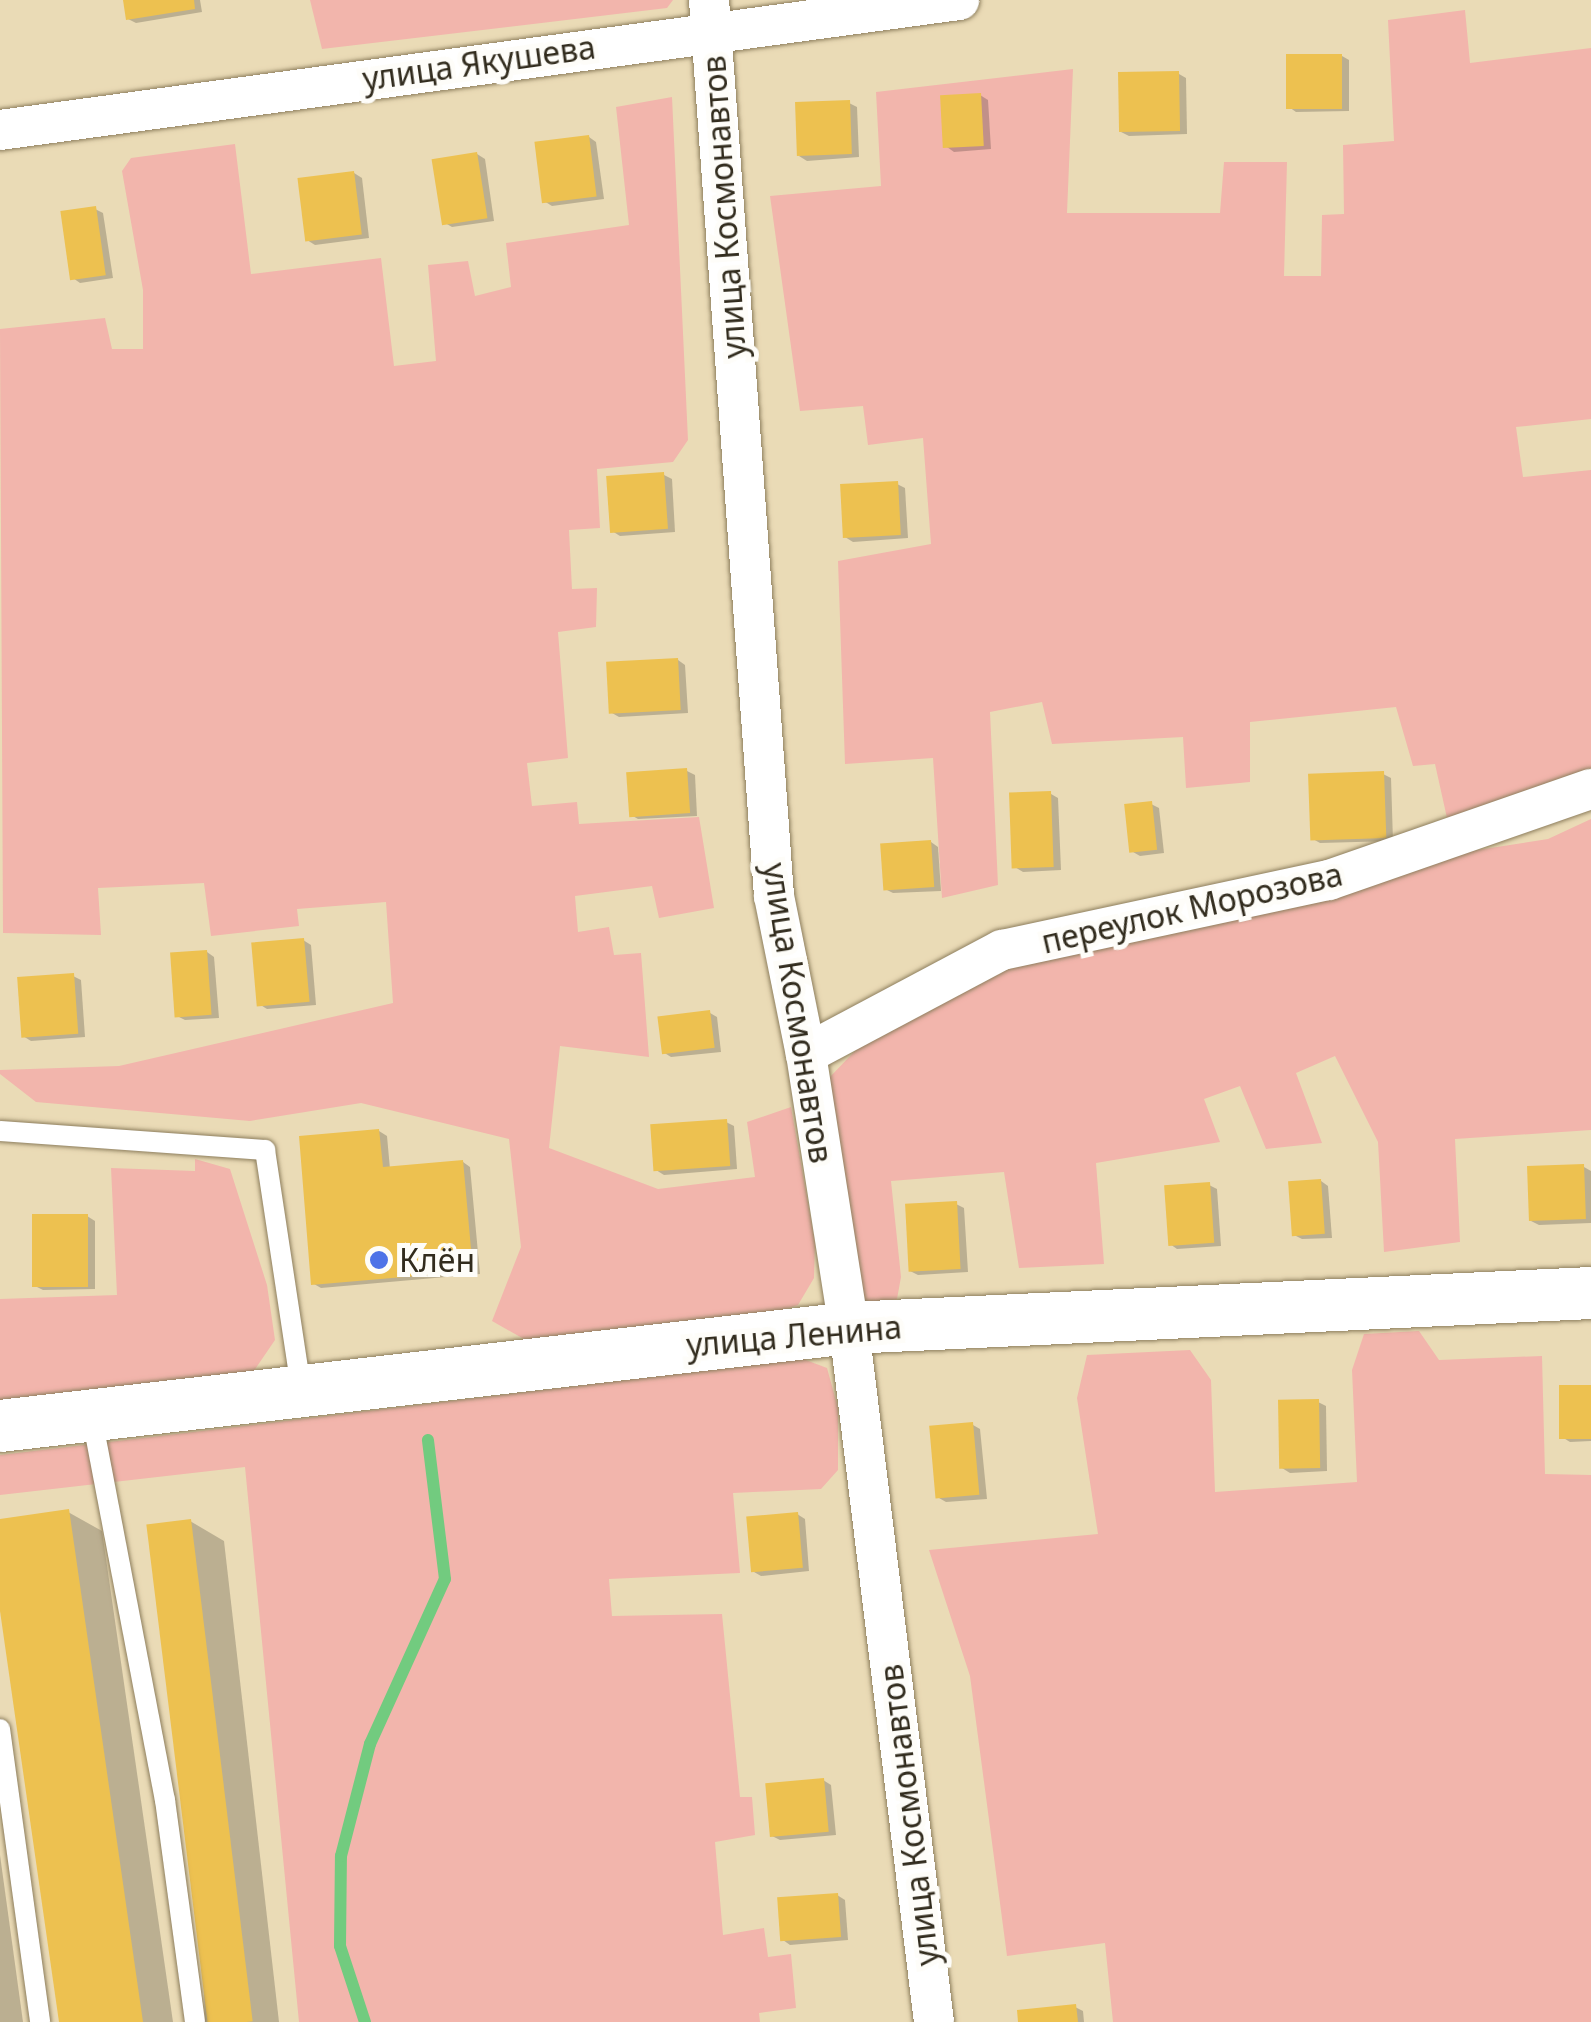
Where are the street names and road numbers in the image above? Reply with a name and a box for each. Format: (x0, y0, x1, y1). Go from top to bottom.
street label: улица Якушева (360, 28, 598, 98)
street label: улица Космонавтов (694, 54, 754, 360)
street label: переулок Морозова (1038, 855, 1346, 961)
street label: улица Космонавтов (755, 860, 841, 1166)
street label: улица Ленина (685, 1307, 903, 1365)
street label: улица Космонавтов (871, 1662, 947, 1968)

